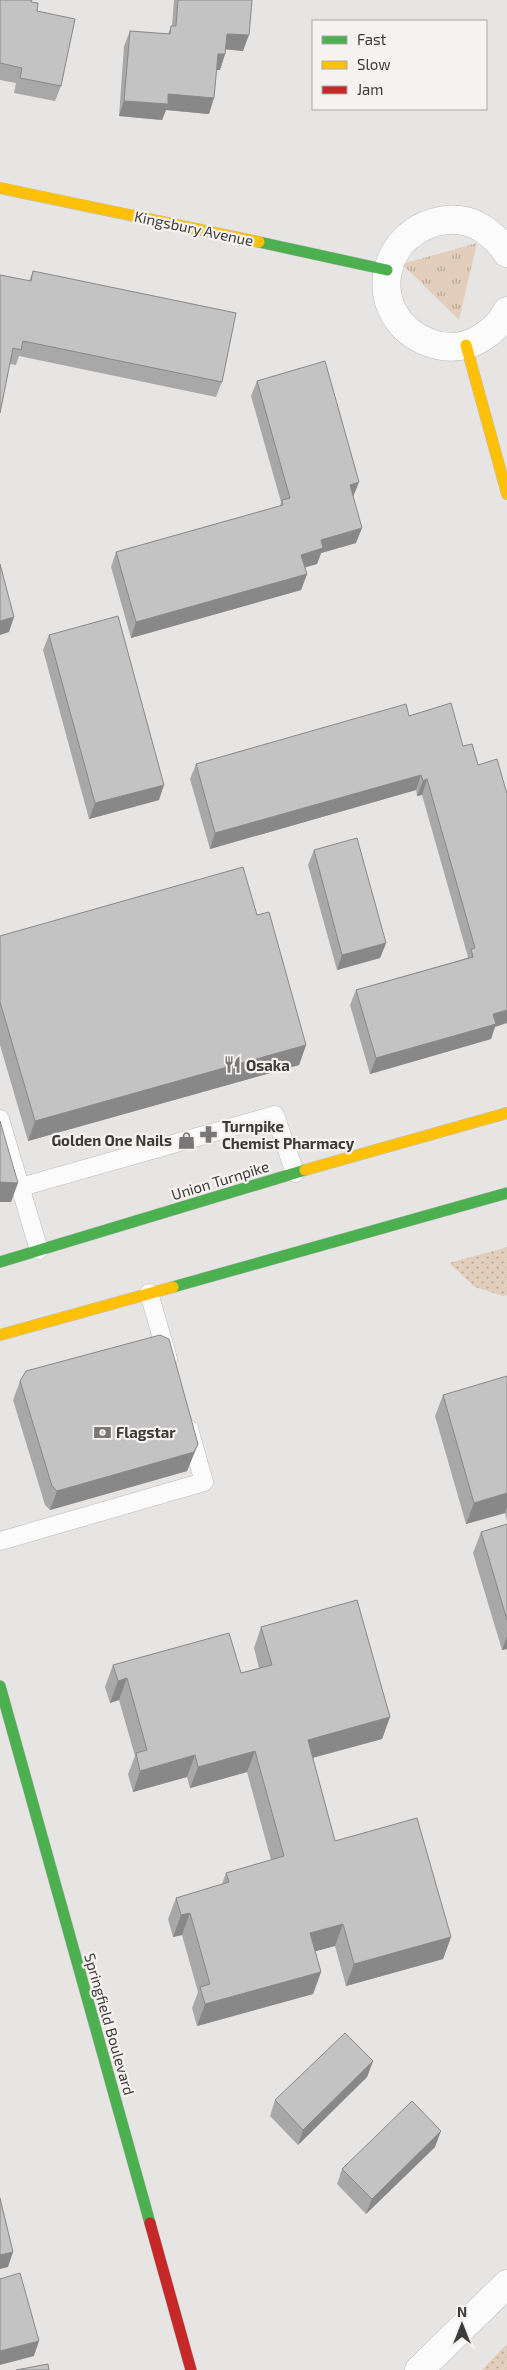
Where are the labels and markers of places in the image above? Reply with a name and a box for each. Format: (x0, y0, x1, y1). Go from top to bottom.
restaurant icon: Osaka (222, 1055, 242, 1075)
place label: Osaka (246, 1056, 290, 1074)
place label: Turnpike Chemist Pharmacy (222, 1117, 355, 1153)
pharmacy icon: Turnpike Chemist Pharmacy (198, 1125, 218, 1145)
shop icon: Golden One Nails (176, 1130, 196, 1150)
place label: Golden One Nails (51, 1131, 172, 1149)
bank icon: Flagstar (92, 1422, 112, 1442)
place label: Flagstar (116, 1423, 176, 1441)

